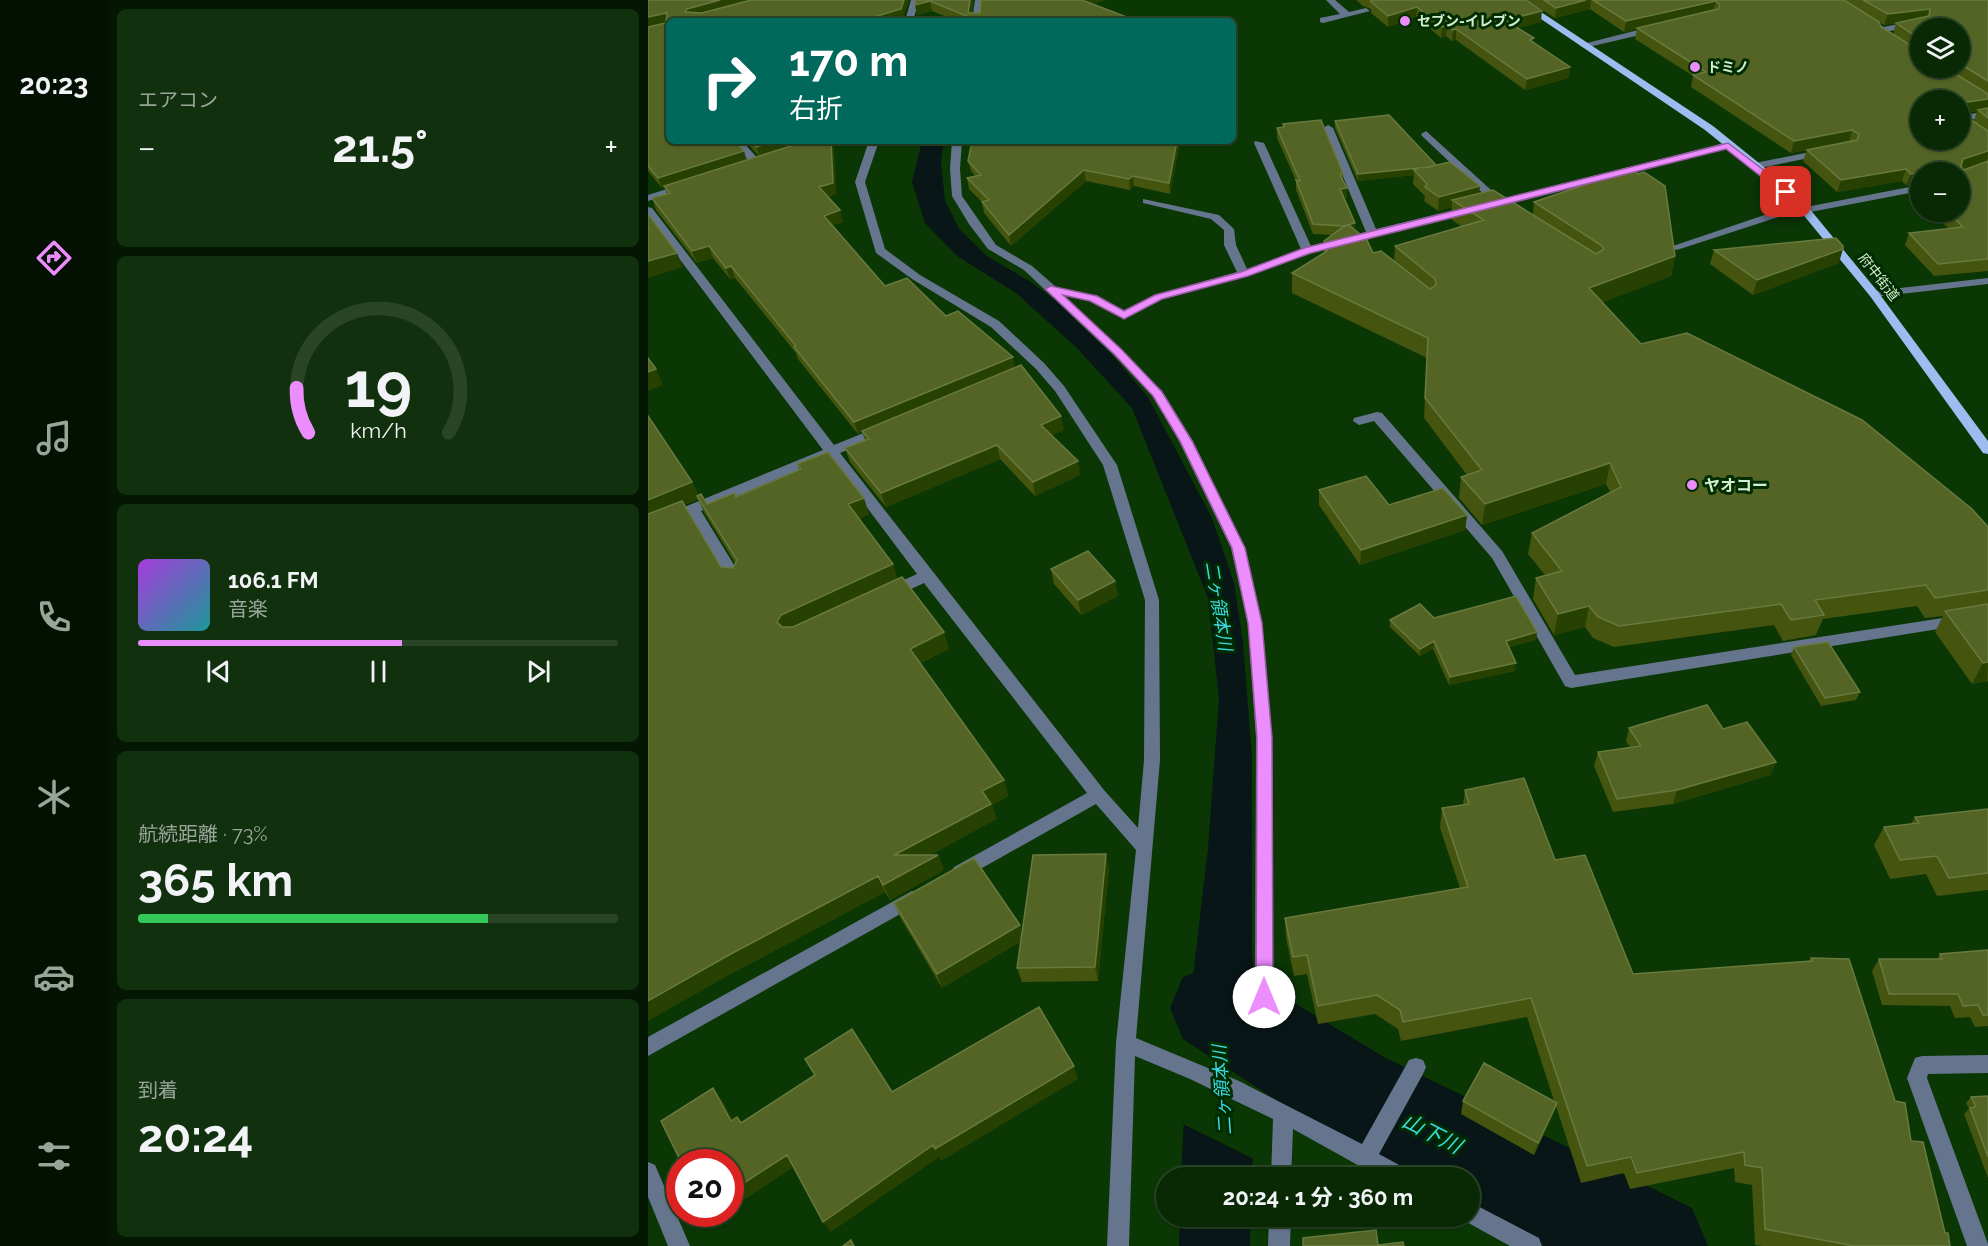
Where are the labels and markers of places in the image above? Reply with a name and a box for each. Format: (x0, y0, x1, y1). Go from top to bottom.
place label: セブン-イレブン (1417, 13, 1521, 29)
marker: セブン-イレブン (1398, 14, 1412, 28)
place label: ドミノ (1707, 59, 1749, 75)
marker: ドミノ (1688, 60, 1702, 74)
pin (1760, 166, 1811, 217)
place label: ヤオコー (1704, 476, 1768, 495)
marker: ヤオコー (1685, 478, 1699, 492)

